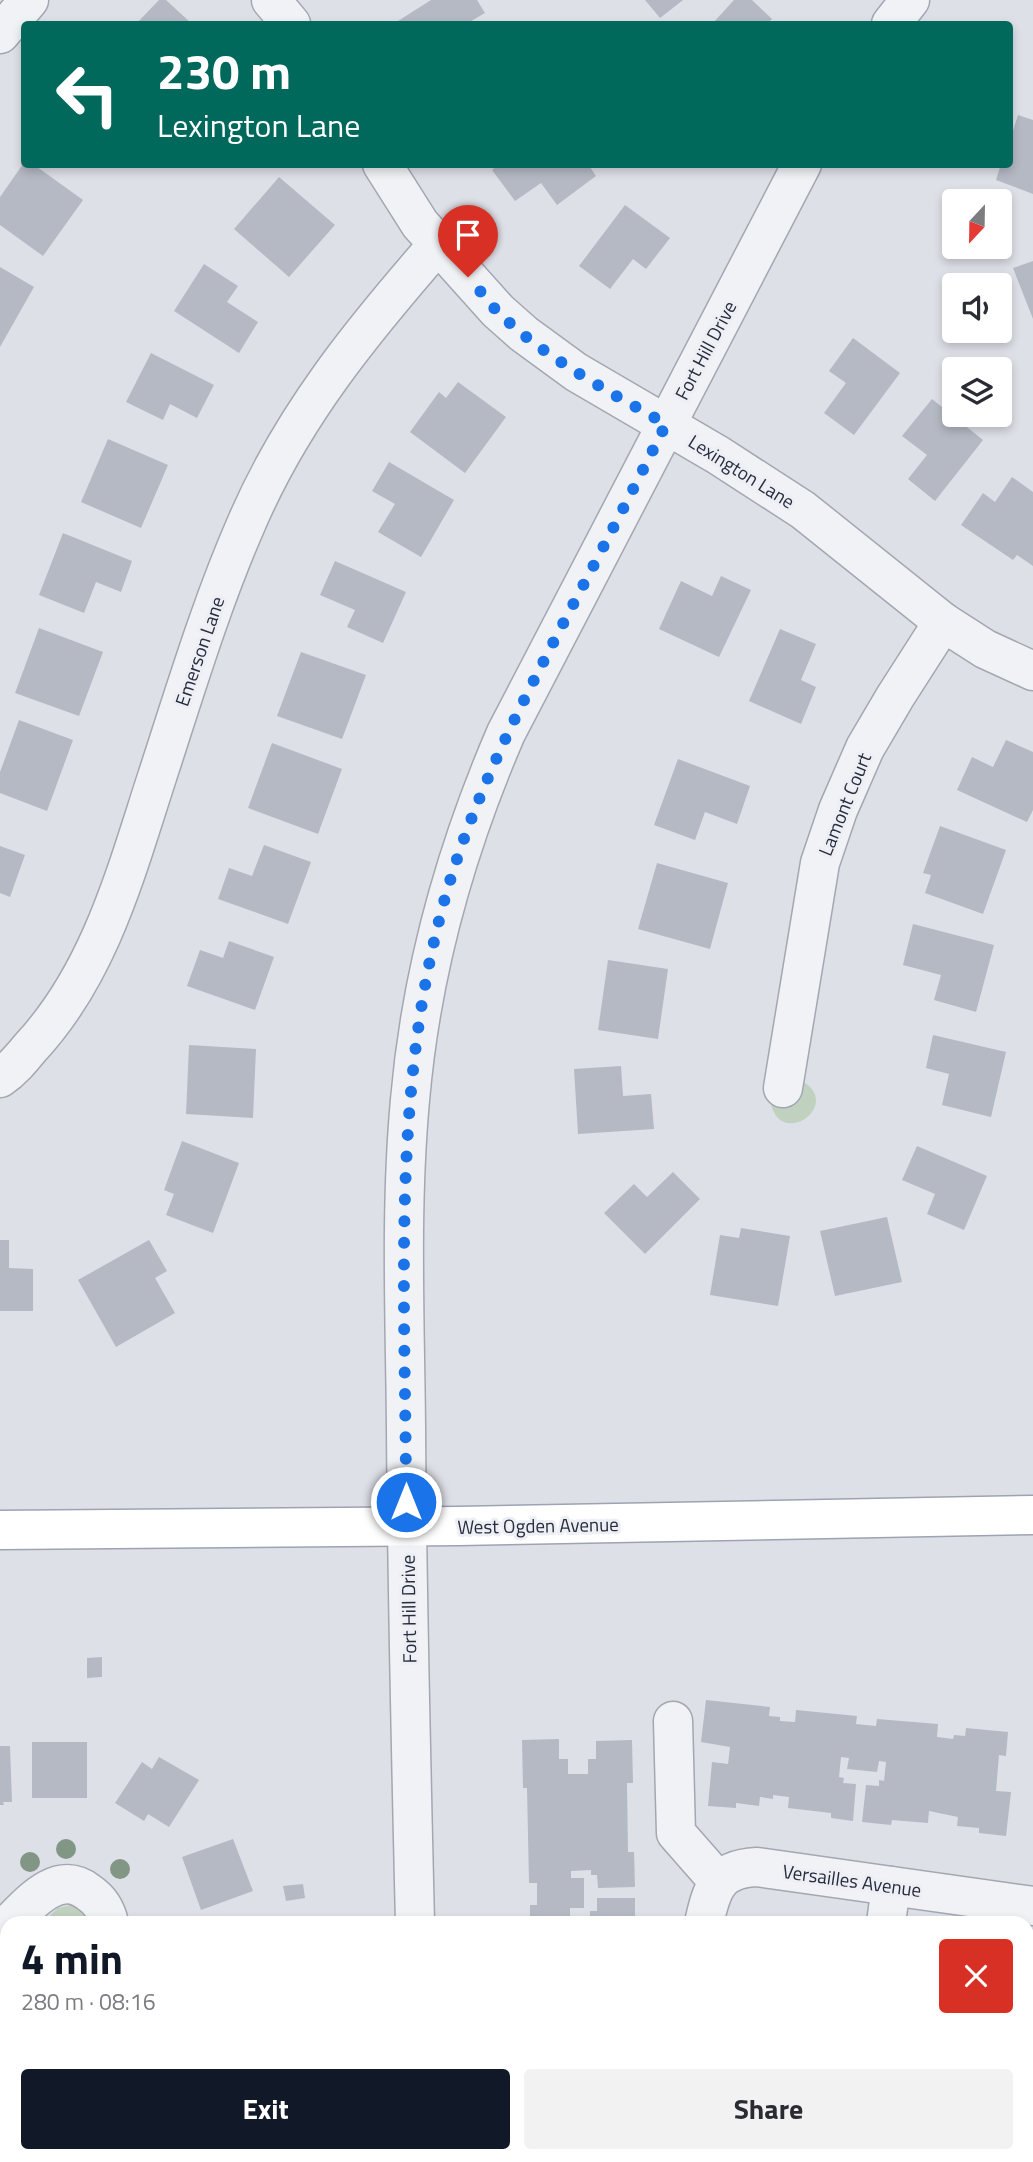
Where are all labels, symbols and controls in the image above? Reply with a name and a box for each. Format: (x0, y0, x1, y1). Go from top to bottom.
text: 230 m (157, 33, 291, 108)
icon: left (42, 49, 133, 140)
text: Lexington Lane (157, 101, 360, 149)
north arrow (942, 189, 1012, 259)
map controls (942, 189, 1012, 427)
pin (438, 205, 498, 277)
icon: arrive (449, 216, 487, 254)
button: sound (942, 273, 1012, 343)
street label: Fort Hill Drive (667, 295, 743, 405)
button: layers (942, 357, 1012, 427)
street label: Lexington Lane (683, 427, 801, 515)
street label: Emerson Lane (167, 592, 231, 710)
street label: Lamont Court (810, 748, 878, 860)
position arrow (369, 1465, 443, 1539)
street label: West Ogden Avenue (457, 1509, 619, 1541)
street label: Fort Hill Drive (393, 1554, 423, 1664)
street label: Versailles Avenue (781, 1856, 923, 1904)
text: 4 min (21, 1926, 123, 1990)
button: close (939, 1939, 1013, 2013)
text: 280 m · 08:16 (21, 1984, 156, 2019)
button: Exit (21, 2069, 510, 2149)
button: Share (524, 2069, 1013, 2149)

